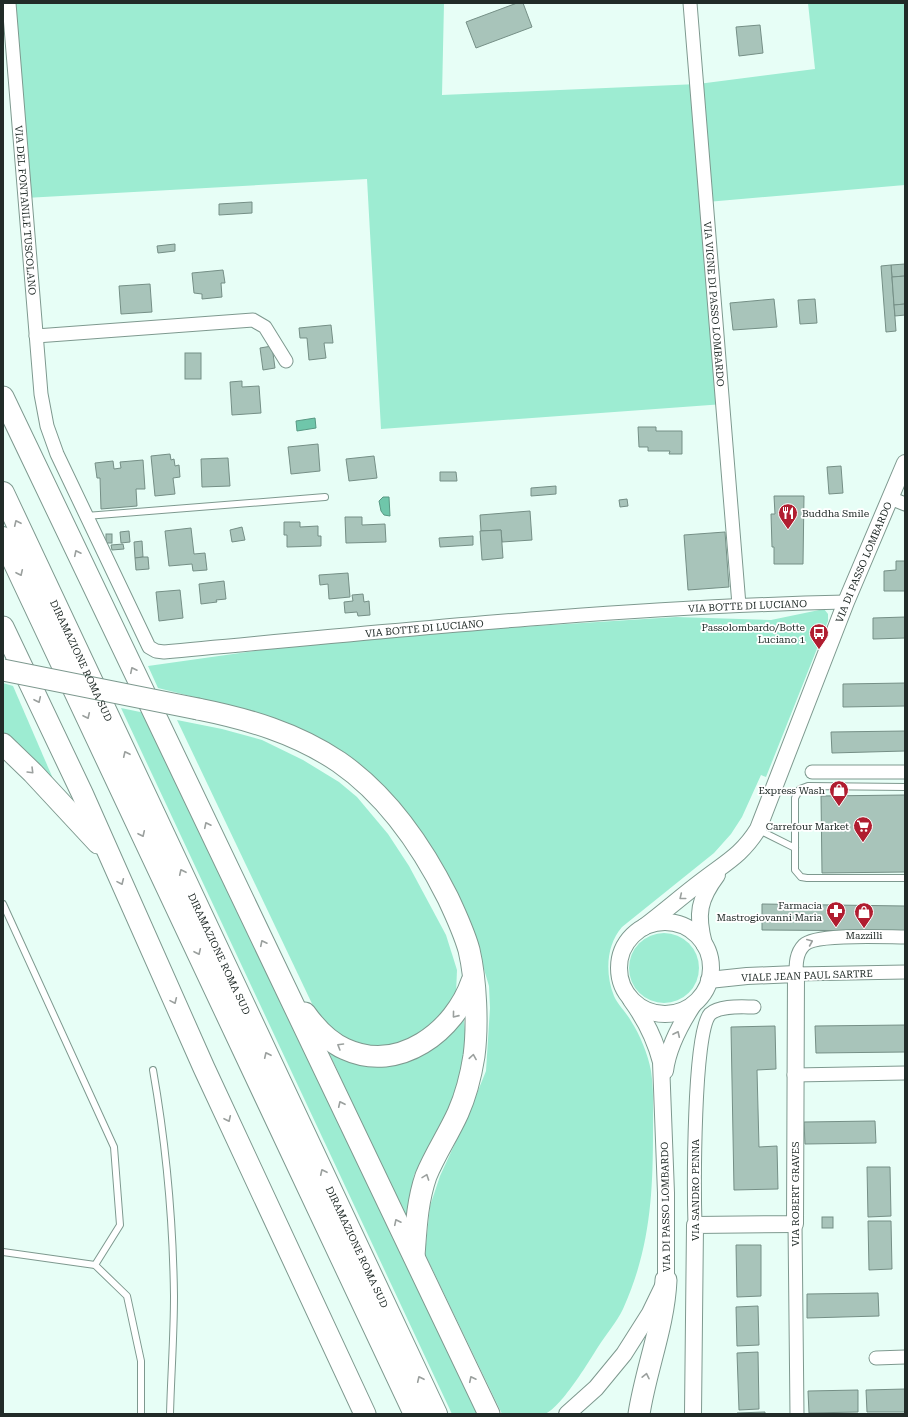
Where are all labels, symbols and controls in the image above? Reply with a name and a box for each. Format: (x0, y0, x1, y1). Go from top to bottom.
street label: VIA DEL FONTANILE TUSCOLANO (13, 125, 38, 296)
street label: VIA VIGNE DI PASSO LOMBARDO (702, 221, 726, 387)
street label: VIA DI PASSO LOMBARDO (834, 500, 894, 624)
restaurant icon: Buddha Smile (777, 502, 799, 530)
place label: Buddha Smile (802, 508, 870, 519)
one-way arrow (14, 519, 22, 527)
one-way arrow (74, 549, 82, 557)
one-way arrow (15, 569, 23, 577)
street label: DIRAMAZIONE ROMA SUD (48, 598, 115, 723)
street label: VIA BOTTE DI LUCIANO (688, 598, 807, 614)
street label: VIA BOTTE DI LUCIANO (365, 618, 484, 639)
place label: Passolombardo/Botte Luciano 1 (702, 622, 806, 645)
bus stop icon: Passolombardo/Botte Luciano 1 (808, 622, 830, 650)
one-way arrow (130, 667, 138, 674)
one-way arrow (33, 696, 41, 703)
one-way arrow (82, 712, 90, 720)
one-way arrow (123, 751, 131, 759)
one-way arrow (26, 766, 34, 774)
shop icon: Express Wash (828, 779, 850, 807)
place label: Express Wash (758, 785, 826, 796)
supermarket icon: Carrefour Market (852, 815, 874, 843)
place label: Carrefour Market (766, 821, 849, 832)
one-way arrow (204, 822, 212, 830)
one-way arrow (137, 830, 145, 837)
one-way arrow (178, 869, 186, 876)
one-way arrow (116, 878, 124, 886)
street label: DIRAMAZIONE ROMA SUD (186, 891, 252, 1017)
one-way arrow (679, 892, 686, 899)
place label: Farmacia Mastrogiovanni Maria (717, 900, 823, 923)
pharmacy icon: Farmacia Mastrogiovanni Maria (825, 900, 847, 928)
shop icon: Mazzilli (853, 901, 875, 929)
place label: Mazzilli (846, 930, 882, 941)
one-way arrow (260, 939, 268, 947)
one-way arrow (806, 939, 814, 947)
one-way arrow (193, 947, 201, 955)
street label: VIALE JEAN PAUL SARTRE (741, 968, 873, 983)
one-way arrow (169, 996, 177, 1004)
one-way arrow (452, 1010, 459, 1017)
one-way arrow (672, 1030, 680, 1038)
one-way arrow (337, 1043, 344, 1050)
one-way arrow (264, 1051, 272, 1058)
one-way arrow (468, 1054, 477, 1060)
one-way arrow (338, 1101, 346, 1109)
one-way arrow (223, 1115, 231, 1122)
street label: VIA SANDRO PENNA (690, 1139, 701, 1241)
street label: VIA ROBERT GRAVES (790, 1141, 801, 1247)
street label: VIA DI PASSO LOMBARDO (659, 1142, 672, 1272)
one-way arrow (320, 1169, 328, 1177)
one-way arrow (422, 1174, 430, 1181)
street label: DIRAMAZIONE ROMA SUD (324, 1185, 390, 1310)
one-way arrow (394, 1218, 402, 1226)
one-way arrow (642, 1373, 650, 1379)
one-way arrow (417, 1375, 425, 1383)
one-way arrow (469, 1376, 477, 1383)

